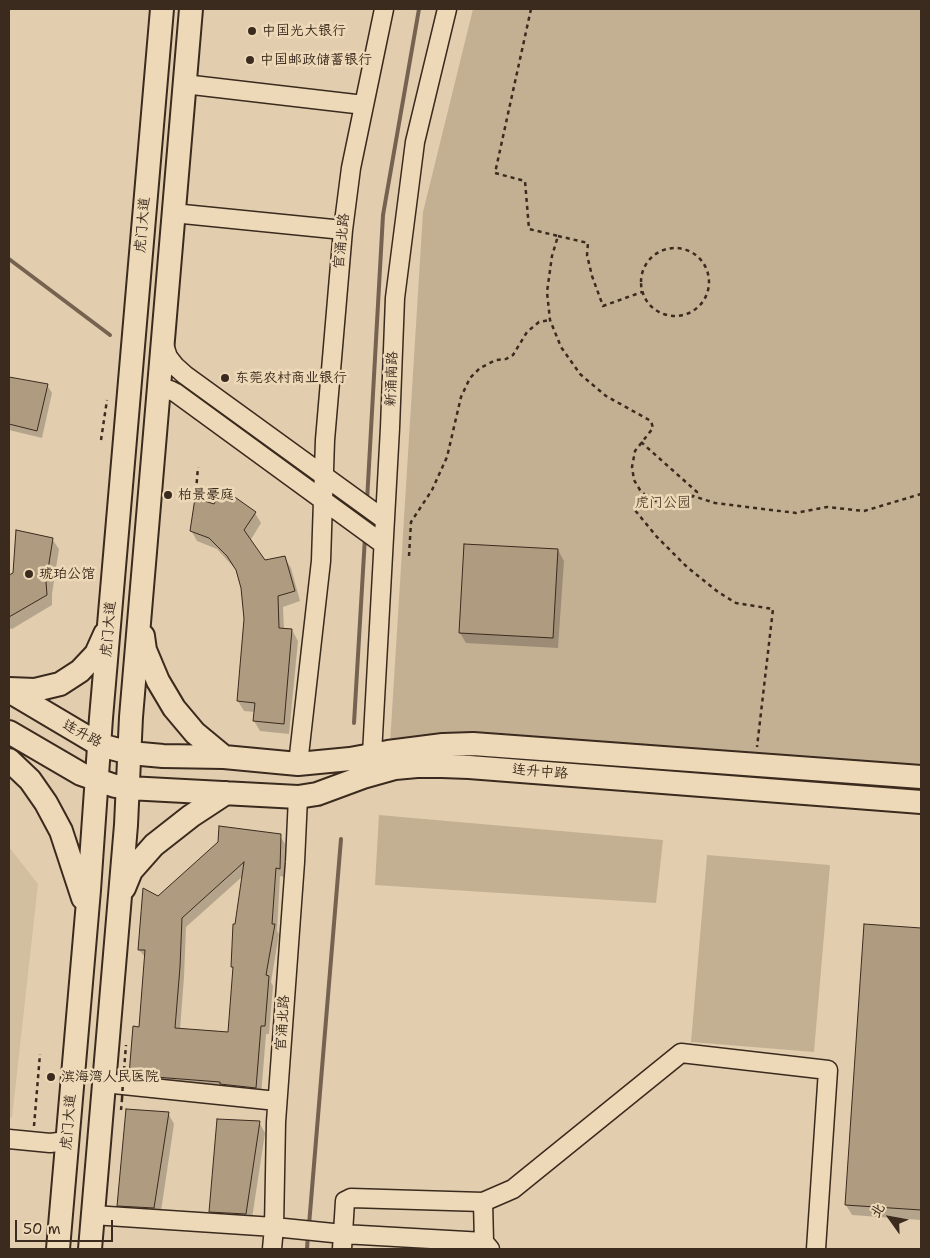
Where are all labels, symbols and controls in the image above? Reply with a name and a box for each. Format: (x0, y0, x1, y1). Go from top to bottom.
place label: 中国光大银行 (262, 23, 346, 39)
marker: 中国光大银行 (246, 25, 258, 37)
place label: 中国邮政储蓄银行 (260, 52, 372, 68)
marker: 中国邮政储蓄银行 (244, 54, 256, 66)
street label: 虎门大道 (132, 196, 154, 254)
street label: 官涌北路 (331, 212, 353, 270)
street label: 新涌南路 (383, 351, 401, 407)
place label: 东莞农村商业银行 (235, 370, 347, 386)
marker: 东莞农村商业银行 (219, 372, 231, 384)
place label: 柏景豪庭 (178, 487, 234, 503)
marker: 柏景豪庭 (162, 489, 174, 501)
park label: 虎门公园 (635, 495, 691, 511)
place label: 琥珀公馆 (39, 566, 95, 582)
marker: 琥珀公馆 (23, 568, 35, 580)
street label: 虎门大道 (98, 600, 120, 658)
street label: 连升路 (60, 717, 104, 751)
street label: 连升中路 (511, 761, 569, 783)
street label: 官涌北路 (273, 994, 293, 1052)
place label: 滨海湾人民医院 (61, 1069, 159, 1085)
marker: 滨海湾人民医院 (45, 1071, 57, 1083)
street label: 虎门大道 (58, 1093, 80, 1151)
north arrow (865, 1193, 915, 1243)
text: 北 (866, 1199, 889, 1221)
scale bar (18, 1210, 115, 1242)
text: 50 m (23, 1219, 61, 1239)

